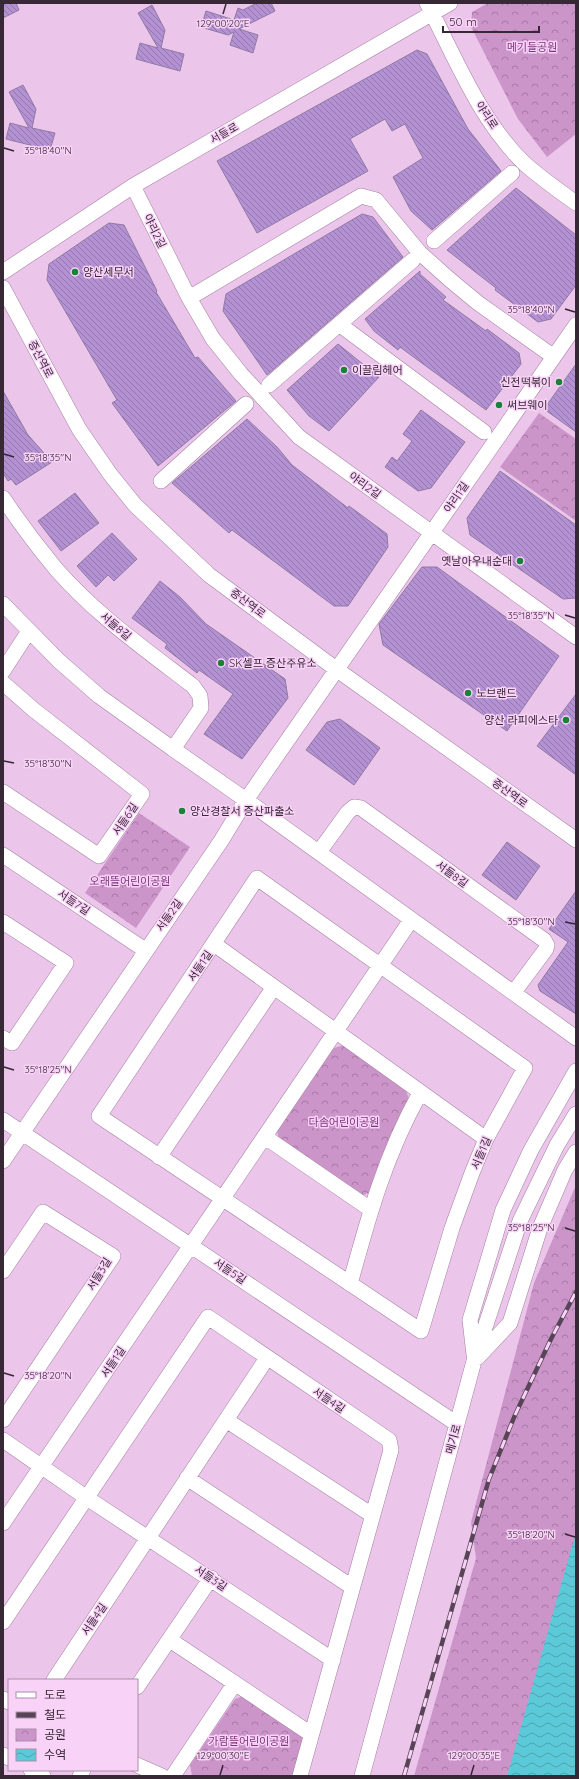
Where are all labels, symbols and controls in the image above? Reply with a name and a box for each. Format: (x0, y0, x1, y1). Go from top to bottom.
scale bar (443, 8, 539, 34)
text: 50 m (449, 14, 477, 29)
text: 129°00'20"E (197, 17, 250, 30)
park label: 메기들공원 (507, 40, 557, 54)
street label: 야리로 (473, 98, 501, 132)
street label: 서들로 (207, 119, 241, 147)
text: 35°18'40"N (24, 144, 72, 157)
street label: 야리2길 (141, 212, 169, 250)
place label: 양산세무서 (83, 265, 134, 279)
marker: 양산세무서 (70, 267, 80, 277)
text: 35°18'40"N (507, 303, 555, 316)
street label: 증산역로 (25, 338, 57, 380)
place label: 이끌림헤어 (352, 363, 403, 377)
marker: 이끌림헤어 (339, 365, 349, 375)
place label: 신전떡볶이 (500, 375, 551, 389)
marker: 신전떡볶이 (554, 377, 564, 387)
place label: 써브웨이 (507, 398, 547, 412)
marker: 써브웨이 (494, 400, 504, 410)
text: 35°18'35"N (25, 451, 71, 464)
street label: 야리2길 (346, 469, 384, 501)
street label: 야리1길 (440, 479, 472, 515)
place label: 옛날아우내순대 (441, 554, 512, 568)
marker: 옛날아우내순대 (515, 556, 525, 566)
street label: 증산역로 (228, 585, 268, 621)
street label: 서들8길 (98, 609, 134, 643)
text: 35°18'35"N (508, 609, 554, 622)
place label: SK셀프 증산주유소 (229, 656, 316, 670)
marker: SK셀프 증산주유소 (216, 658, 226, 668)
place label: 노브랜드 (476, 686, 516, 700)
marker: 노브랜드 (463, 688, 473, 698)
place label: 양산 라피에스타 (484, 713, 558, 727)
marker: 양산 라피에스타 (561, 715, 571, 725)
text: 35°18'30"N (24, 757, 72, 770)
street label: 증산역로 (490, 775, 530, 811)
street label: 서들6길 (109, 800, 141, 838)
place label: 양산경찰서 증산파출소 (190, 804, 294, 818)
marker: 양산경찰서 증산파출소 (177, 806, 187, 816)
street label: 서들8길 (433, 858, 471, 890)
park label: 오래뜰어린이공원 (90, 874, 170, 888)
street label: 서들7길 (55, 886, 93, 918)
street label: 서들2길 (153, 896, 185, 934)
text: 35°18'30"N (507, 915, 555, 928)
street label: 서들1길 (185, 948, 215, 984)
text: 35°18'25"N (24, 1063, 72, 1076)
park label: 다솜어린이공원 (309, 1115, 379, 1129)
street label: 서들1길 (468, 1134, 494, 1172)
text: 35°18'25"N (507, 1221, 555, 1234)
street label: 서들3길 (84, 1255, 114, 1293)
street label: 서들5길 (211, 1255, 249, 1287)
street label: 서들1길 (98, 1344, 128, 1380)
text: 35°18'20"N (24, 1369, 72, 1382)
street label: 서들4길 (310, 1384, 348, 1416)
street label: 메기로 (442, 1423, 464, 1455)
text: 35°18'20"N (507, 1528, 555, 1541)
street label: 서들3길 (192, 1562, 230, 1594)
street label: 서들4길 (78, 1600, 110, 1638)
legend (8, 1679, 138, 1771)
text: 도로 (44, 1687, 66, 1702)
text: 철도 (44, 1707, 66, 1722)
text: 공원 (44, 1727, 66, 1742)
park label: 가람뜰어린이공원 (209, 1734, 289, 1748)
text: 수역 (44, 1747, 66, 1762)
text: 129°00'30"E (197, 1749, 250, 1762)
text: 129°00'35"E (448, 1749, 500, 1762)

